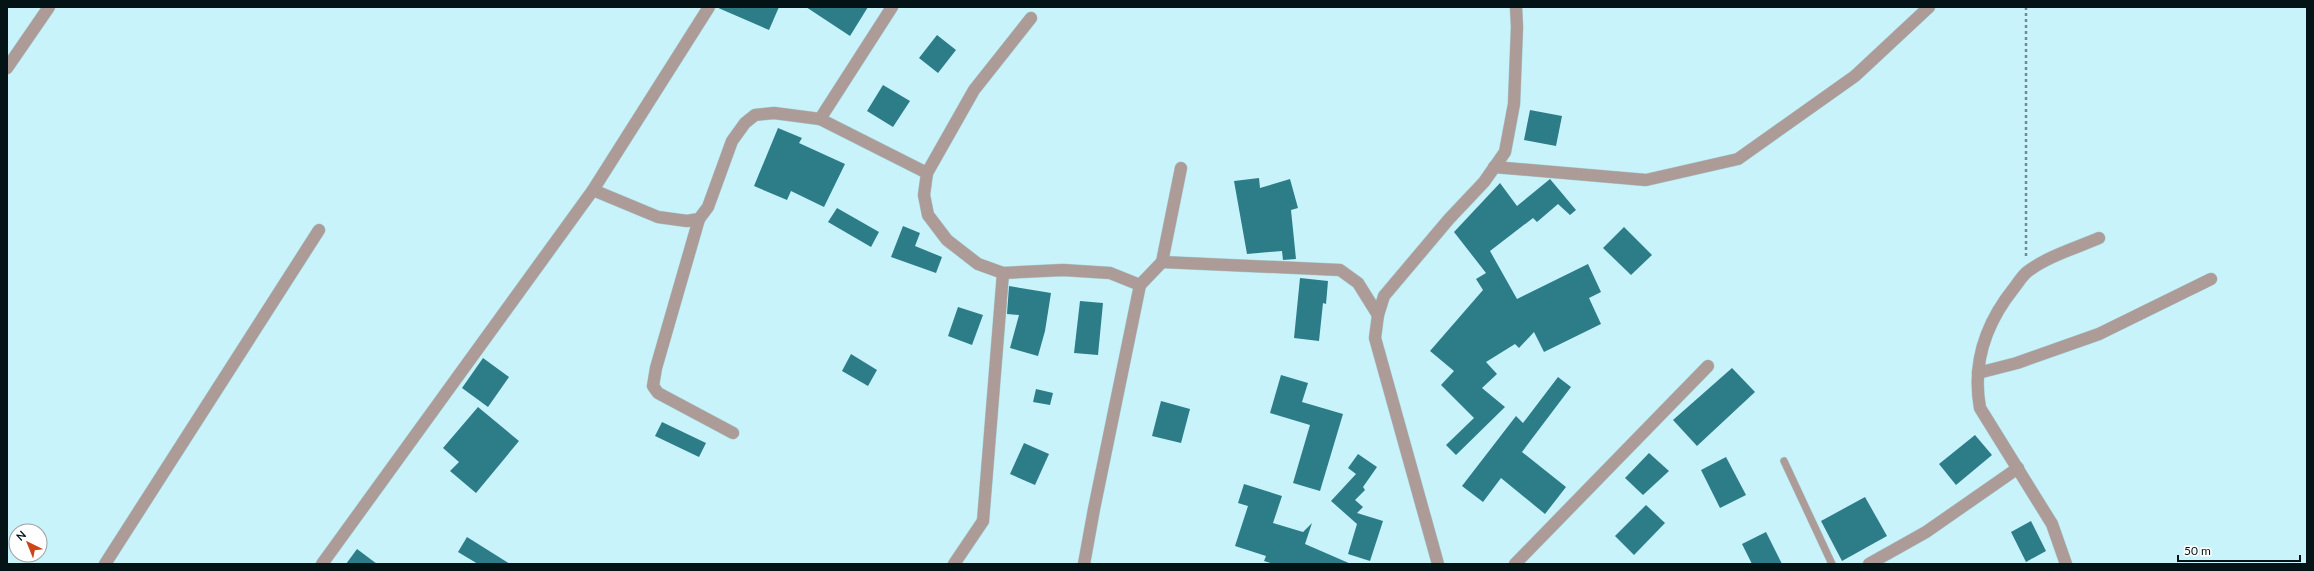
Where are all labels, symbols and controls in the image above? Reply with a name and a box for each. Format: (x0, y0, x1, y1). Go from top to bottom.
north arrow (8, 523, 48, 563)
text: N (13, 528, 28, 543)
scale bar (2178, 537, 2300, 563)
text: 50 m (2184, 543, 2211, 558)

